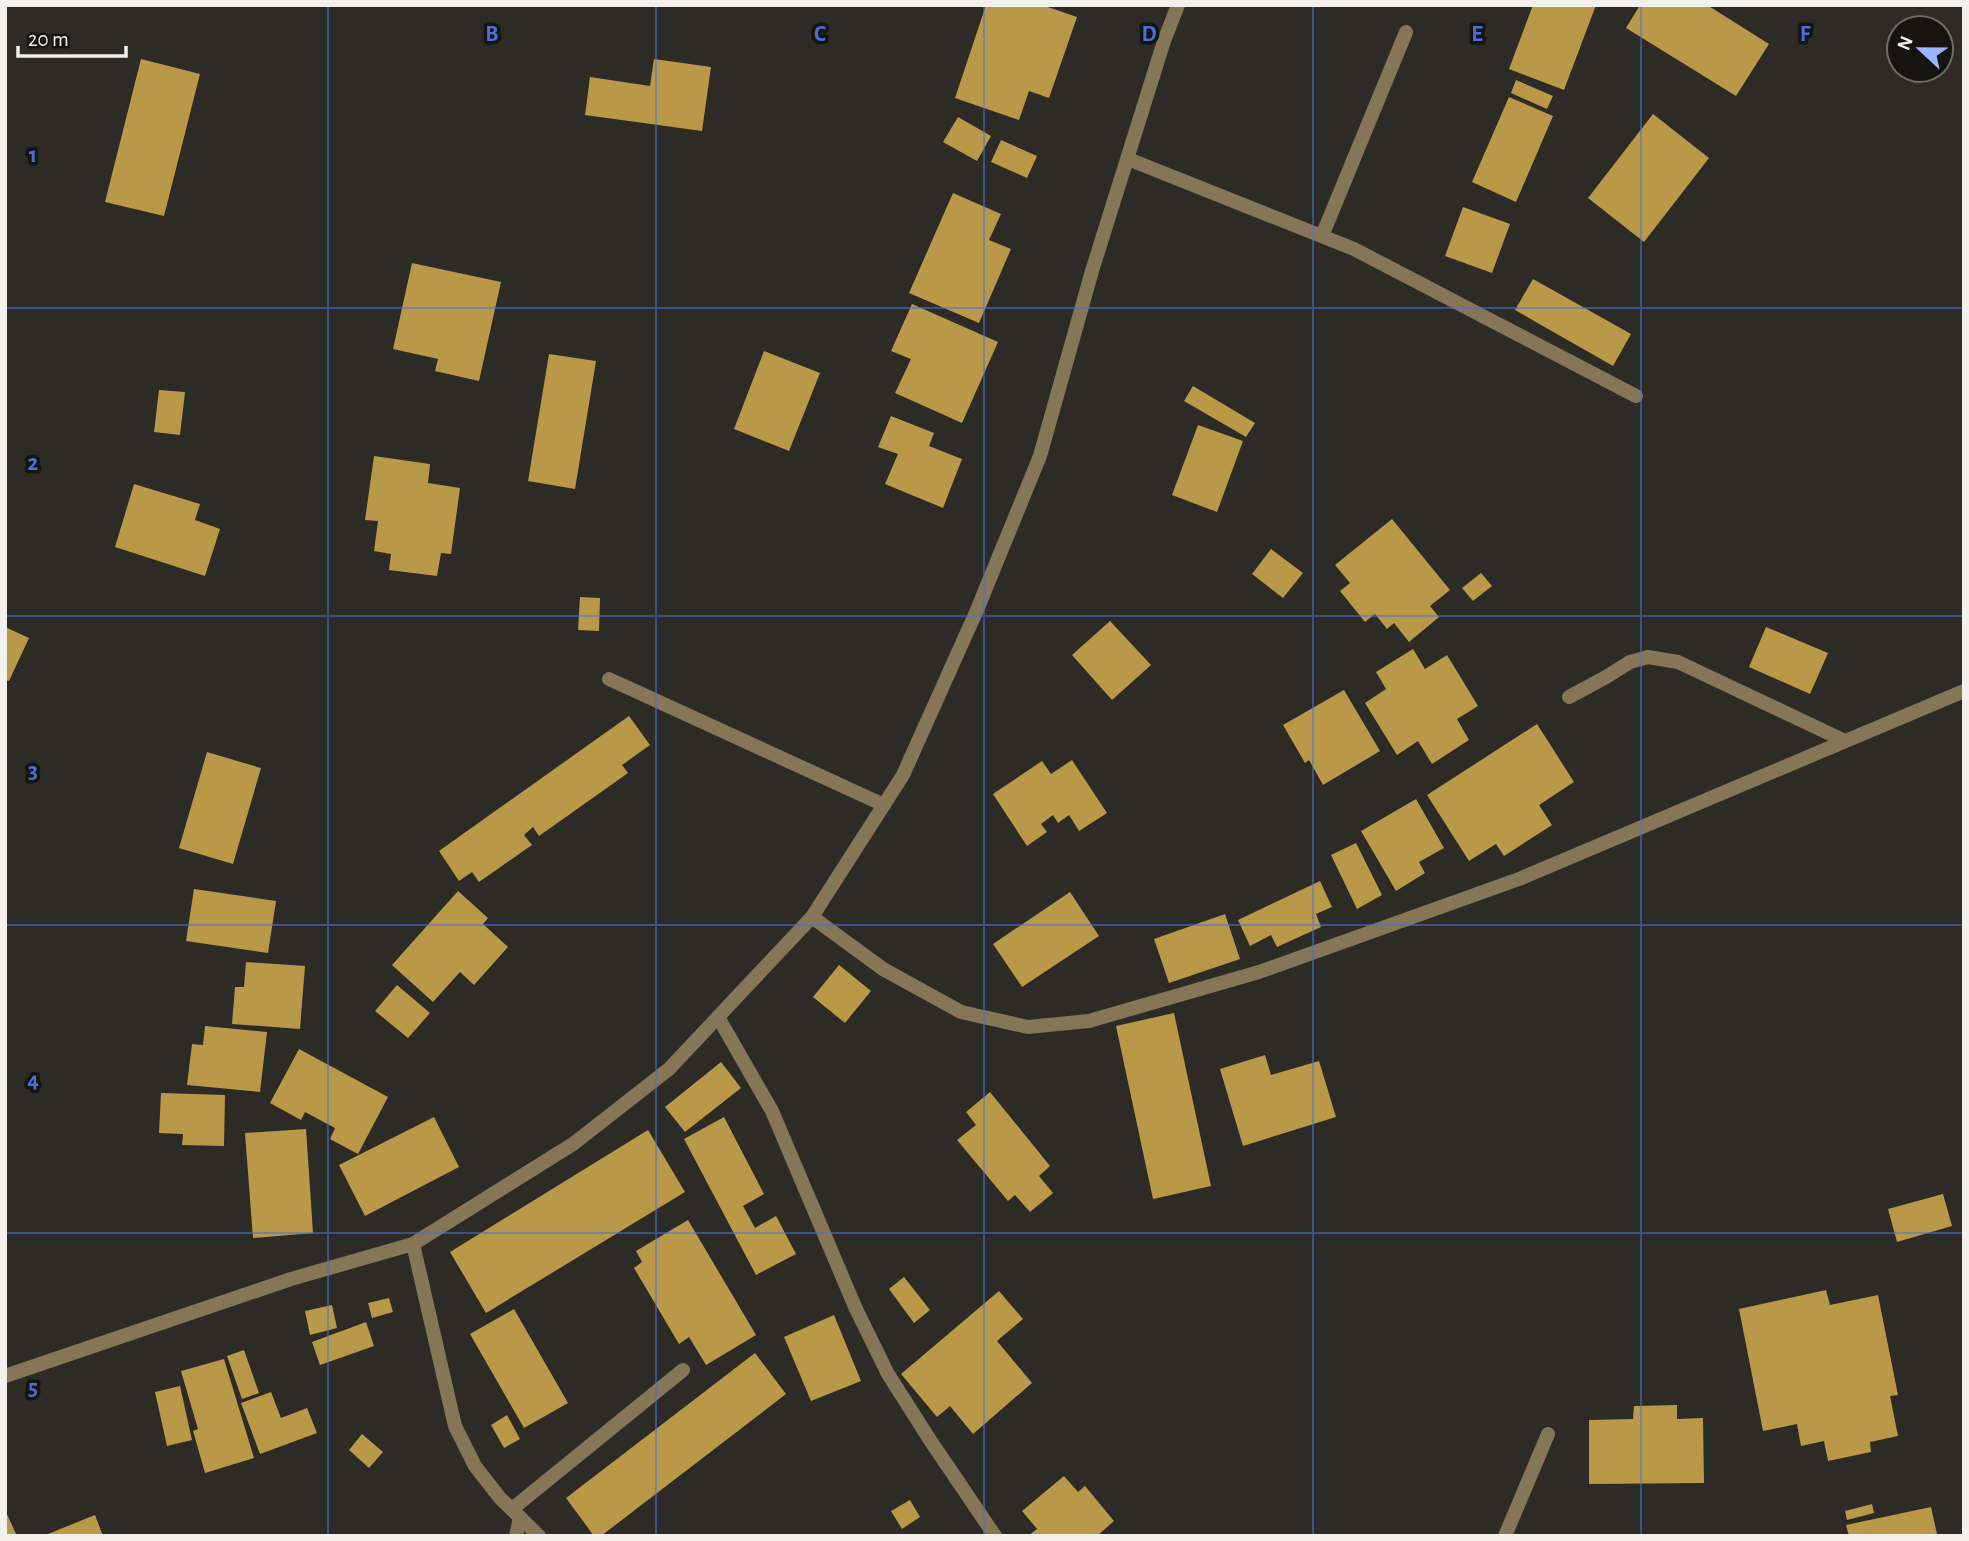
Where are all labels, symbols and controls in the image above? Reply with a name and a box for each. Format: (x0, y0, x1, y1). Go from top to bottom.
scale bar (18, 14, 126, 58)
north arrow (1885, 14, 1955, 84)
text: B (485, 23, 499, 46)
text: C (814, 23, 826, 46)
text: D (1141, 23, 1157, 46)
text: E (1471, 23, 1483, 46)
text: F (1800, 23, 1811, 46)
text: 20 m (28, 29, 69, 50)
text: N (1894, 34, 1917, 53)
text: 1 (29, 144, 37, 167)
text: 2 (28, 452, 39, 475)
text: 3 (28, 760, 38, 783)
text: 4 (27, 1069, 39, 1092)
text: 5 (28, 1377, 38, 1400)

